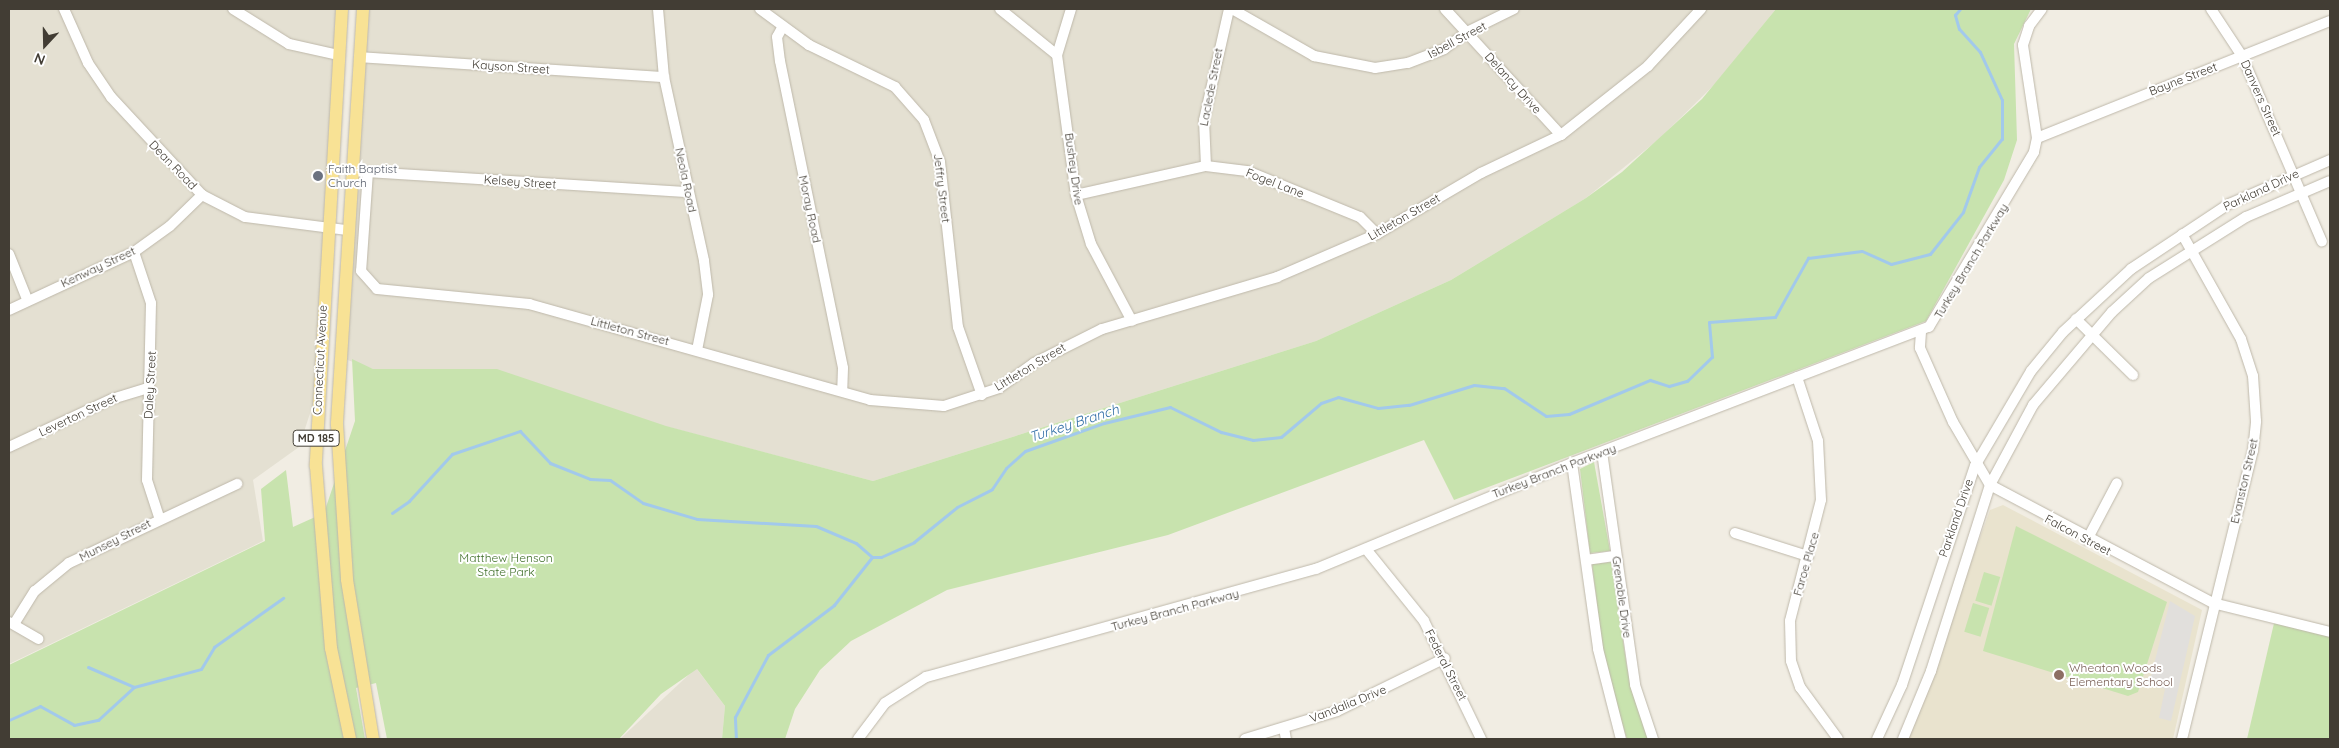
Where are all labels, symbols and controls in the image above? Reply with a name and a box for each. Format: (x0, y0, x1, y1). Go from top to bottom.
street label: Isbell Street (1425, 19, 1489, 61)
north arrow (20, 20, 70, 70)
street label: Laclede Street (1196, 47, 1226, 127)
text: N (32, 49, 48, 69)
street label: Delancy Drive (1482, 49, 1544, 117)
street label: Kayson Street (472, 57, 550, 77)
street label: Danvers Street (2238, 58, 2284, 138)
street label: Bayne Street (2147, 59, 2219, 99)
street label: Bushey Drive (1062, 132, 1086, 206)
street label: Dean Road (146, 137, 200, 193)
street label: Neola Road (672, 146, 700, 214)
street label: Jeffry Street (931, 152, 953, 224)
place label: Faith Baptist Church (328, 162, 397, 190)
street label: Fogel Lane (1244, 165, 1306, 201)
street label: Parkland Drive (2221, 166, 2301, 214)
marker: Faith Baptist Church (312, 170, 324, 182)
street label: Kelsey Street (483, 172, 557, 192)
street label: Moray Road (796, 174, 824, 244)
street label: Littleton Street (1365, 191, 1443, 243)
street label: Turkey Branch Parkway (1931, 201, 2011, 321)
street label: Kenway Street (58, 243, 138, 291)
street label: Connecticut Avenue (310, 305, 330, 415)
street label: Littleton Street (589, 314, 671, 348)
street label: Littleton Street (992, 340, 1068, 394)
street label: Daley Street (141, 351, 159, 419)
street label: Leverton Street (36, 391, 120, 439)
water label: Turkey Branch (1027, 401, 1121, 445)
road number: MD 185 (292, 429, 340, 446)
street label: Evanston Street (2227, 437, 2261, 525)
street label: Turkey Branch Parkway (1490, 441, 1618, 501)
street label: Parkland Drive (1936, 477, 1976, 559)
street label: Falcon Street (2042, 512, 2114, 558)
street label: Munsey Street (77, 516, 153, 564)
street label: Faroe Place (1790, 530, 1822, 598)
park label: Matthew Henson State Park (459, 551, 553, 579)
street label: Grenoble Drive (1609, 555, 1635, 639)
street label: Turkey Branch Parkway (1110, 586, 1240, 634)
street label: Federal Street (1422, 627, 1470, 703)
place label: Wheaton Woods Elementary School (2069, 661, 2173, 689)
marker: Wheaton Woods Elementary School (2053, 669, 2065, 681)
street label: Vandalia Drive (1308, 682, 1388, 726)

